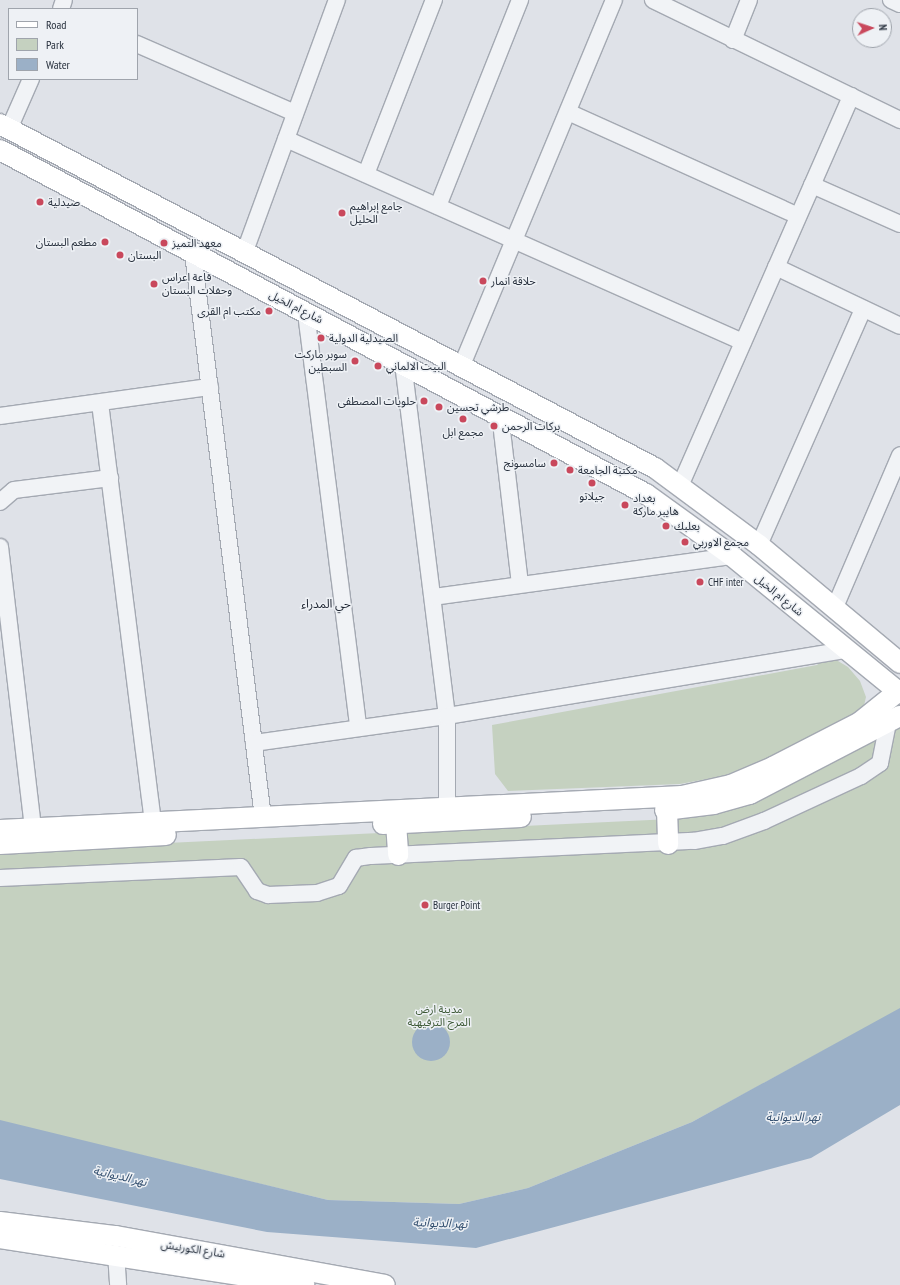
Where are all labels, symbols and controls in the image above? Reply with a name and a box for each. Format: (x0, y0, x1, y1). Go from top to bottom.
legend (8, 8, 138, 80)
north arrow (852, 8, 892, 48)
text: Road (46, 17, 66, 32)
text: N (876, 24, 890, 31)
text: Park (46, 37, 64, 52)
text: Water (46, 57, 70, 72)
place label: صيدلية (48, 195, 80, 209)
marker: صيدلية (35, 197, 45, 207)
place label: جامع إبراهيم الخليل (350, 200, 402, 226)
marker: جامع إبراهيم الخليل (337, 208, 347, 218)
place label: مطعم البستان (36, 235, 97, 249)
place label: معهد التميز (172, 236, 222, 250)
marker: مطعم البستان (100, 237, 110, 247)
marker: معهد التميز (159, 238, 169, 248)
place label: البستان (128, 248, 161, 262)
marker: البستان (115, 250, 125, 260)
place label: قاعة اعراس وحفلات البستان (162, 271, 232, 297)
place label: حلاقة انمار (491, 274, 536, 288)
marker: حلاقة انمار (478, 276, 488, 286)
marker: قاعة اعراس وحفلات البستان (149, 279, 159, 289)
street label: شارع ام الخيل (267, 288, 325, 326)
place label: مكتب ام القرى (197, 304, 261, 318)
marker: مكتب ام القرى (264, 306, 274, 316)
place label: الصيدلية الدولية (329, 331, 398, 345)
marker: الصيدلية الدولية (316, 333, 326, 343)
place label: سوبر ماركت السبطين (294, 348, 347, 374)
marker: سوبر ماركت السبطين (350, 356, 360, 366)
place label: البيت الالماني (386, 359, 446, 373)
marker: البيت الالماني (373, 361, 383, 371)
place label: حلويات المصطفى (338, 394, 416, 408)
marker: حلويات المصطفى (419, 396, 429, 406)
place label: طرشي تحسين (447, 400, 509, 414)
marker: طرشي تحسين (434, 402, 444, 412)
marker: مجمع ابل (458, 414, 468, 424)
place label: بركات الرحمن (502, 419, 560, 433)
marker: بركات الرحمن (489, 421, 499, 431)
place label: مجمع ابل (443, 425, 483, 439)
place label: سامسونج (504, 456, 546, 470)
marker: سامسونج (549, 458, 559, 468)
place label: مكتبة الجامعة (578, 463, 637, 477)
marker: مكتبة الجامعة (565, 465, 575, 475)
marker: جيلاتو (587, 478, 597, 488)
place label: جيلاتو (579, 489, 605, 503)
place label: بغداد هايبر ماركة (633, 492, 679, 518)
marker: بغداد هايبر ماركة (620, 500, 630, 510)
place label: بعلبك (674, 519, 700, 533)
marker: بعلبك (661, 521, 671, 531)
place label: مجمع الاوربي (693, 535, 749, 549)
marker: مجمع الاوربي (680, 537, 690, 547)
street label: شارع ام الخيل (752, 571, 806, 619)
place label: CHF inter (708, 575, 744, 589)
marker: CHF inter (695, 577, 705, 587)
district label: حي المدراء (301, 597, 351, 611)
place label: Burger Point (433, 898, 480, 912)
marker: Burger Point (420, 900, 430, 910)
park label: مدينة ارض المرح الترفيهية (407, 1003, 471, 1029)
water label: نهر الديوانية (766, 1110, 820, 1124)
water label: نهر الديوانية (92, 1163, 148, 1189)
water label: نهر الديوانية (412, 1215, 468, 1231)
street label: شارع الكورنيش (160, 1237, 226, 1261)

